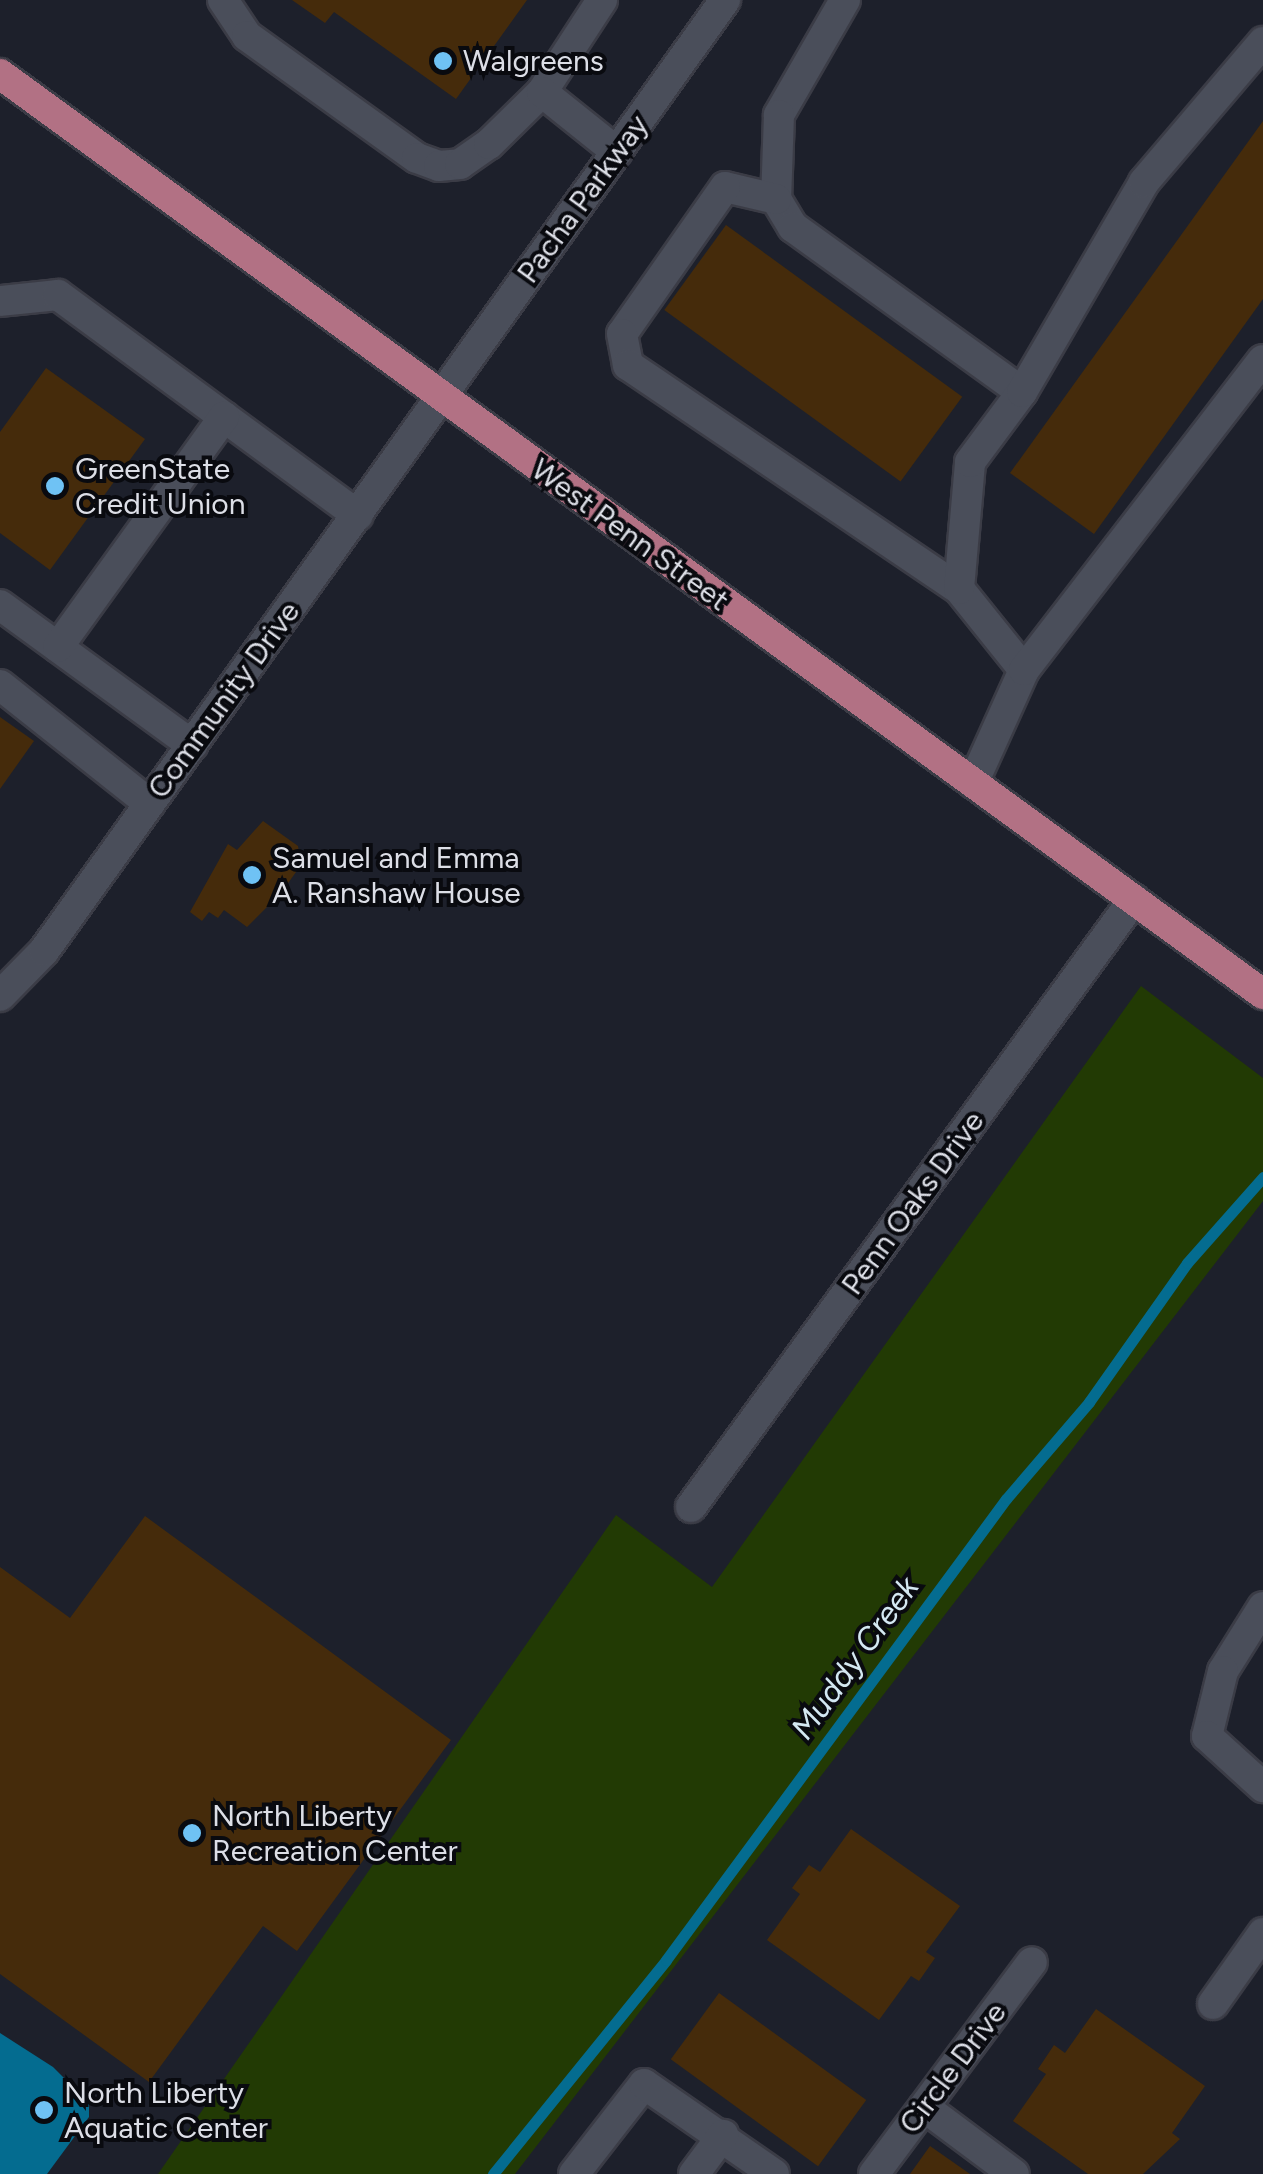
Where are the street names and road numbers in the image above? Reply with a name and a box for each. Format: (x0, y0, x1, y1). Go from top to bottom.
street label: Pacha Parkway (510, 108, 656, 290)
street label: West Penn Street (524, 451, 736, 619)
street label: Community Drive (141, 595, 307, 805)
street label: Penn Oaks Drive (834, 1104, 992, 1302)
street label: Circle Drive (892, 1995, 1014, 2141)

